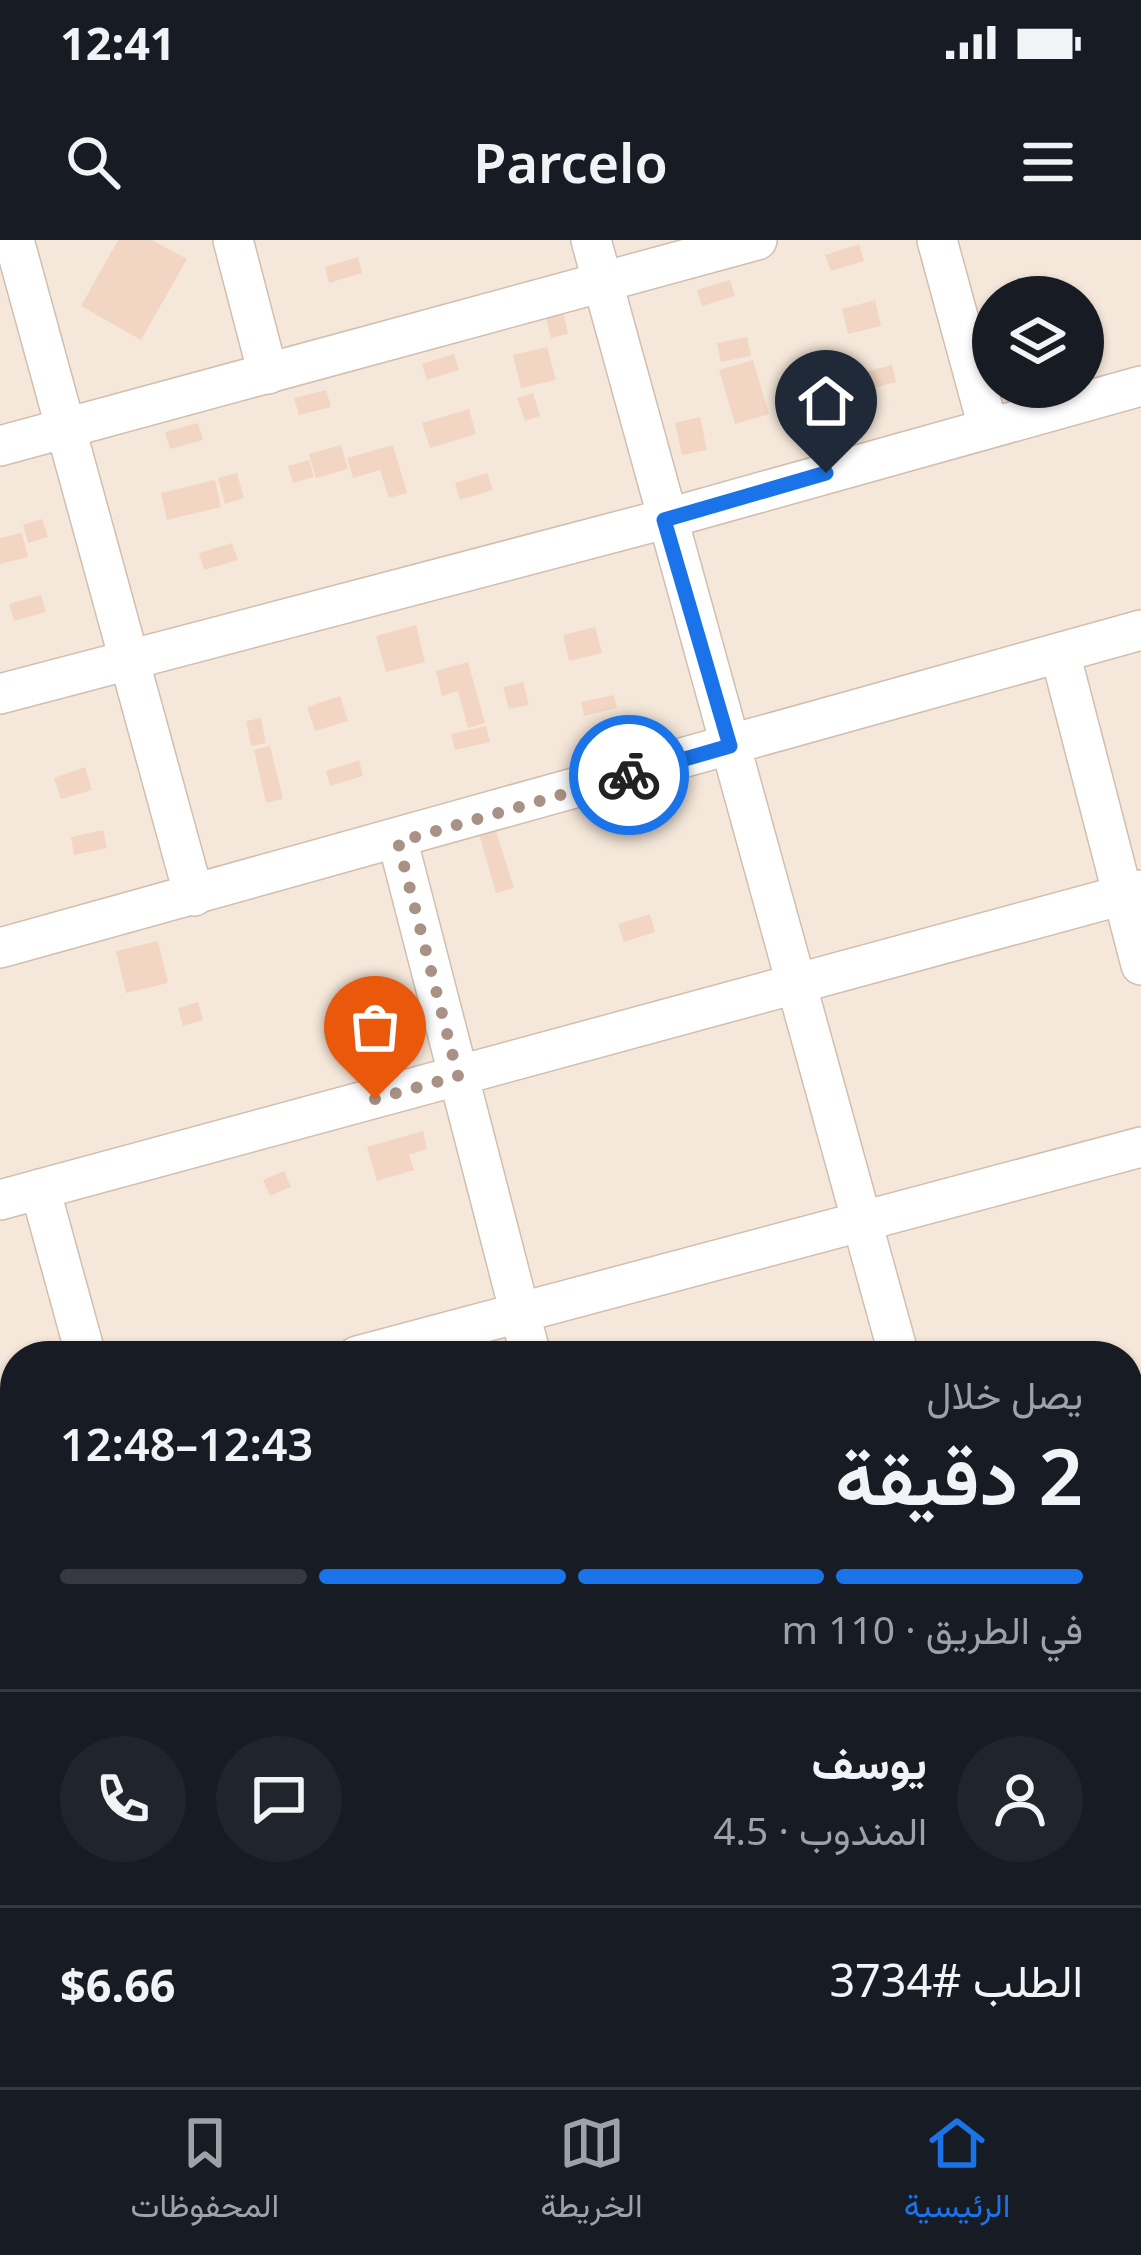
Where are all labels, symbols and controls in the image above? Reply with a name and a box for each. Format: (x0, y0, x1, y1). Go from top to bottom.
text: 12:41 (60, 12, 176, 73)
text: Parcelo (473, 125, 668, 199)
icon: search (60, 129, 126, 195)
icon: menu (1015, 129, 1081, 195)
map controls (972, 276, 1104, 408)
button: layers (972, 276, 1104, 408)
pin (775, 350, 877, 473)
icon: home (793, 368, 859, 434)
courier (569, 715, 689, 835)
icon: bike (596, 742, 662, 808)
pin (324, 976, 426, 1099)
icon: bag (342, 994, 408, 1060)
text: يصل خلال (926, 1367, 1083, 1420)
text: 12:43–12:48 (60, 1413, 313, 1474)
text: 2 دقيقة (835, 1422, 1083, 1528)
text: في الطريق · 110 m (782, 1602, 1083, 1655)
text: يوسف (812, 1731, 927, 1792)
button: phone (60, 1736, 186, 1862)
button: chat (216, 1736, 342, 1862)
button: person (957, 1736, 1083, 1862)
text: المندوب · 4.5 (713, 1803, 927, 1856)
text: الطلب #3734 (829, 1949, 1083, 2010)
text: $6.66 (60, 1954, 176, 2015)
tab: المحفوظات (131, 2110, 279, 2235)
tab: الخريطة (540, 2110, 643, 2235)
tab: الرئيسية (904, 2110, 1010, 2235)

